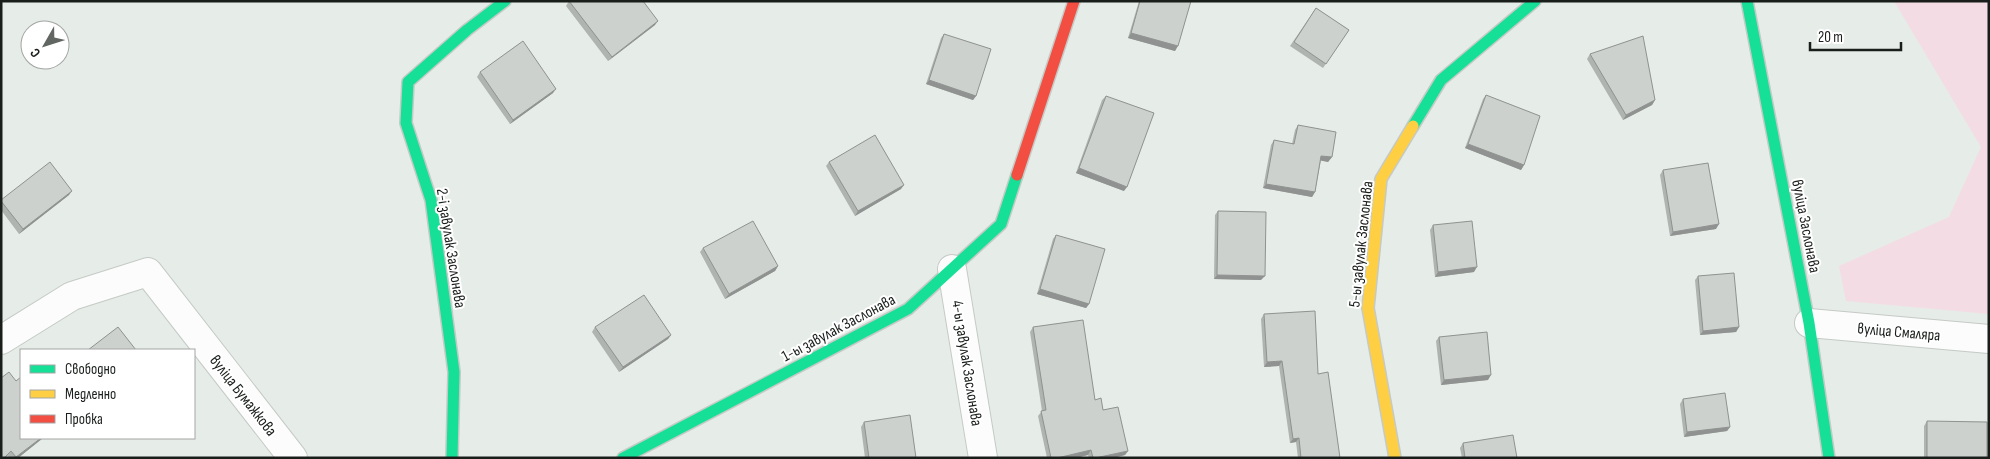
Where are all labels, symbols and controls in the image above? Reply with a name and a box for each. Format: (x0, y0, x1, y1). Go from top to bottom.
north arrow (20, 20, 70, 70)
scale bar (1810, 20, 1901, 52)
text: 20 m (1818, 28, 1843, 47)
text: С (26, 45, 44, 61)
street label: вуліца Заслонава (1787, 178, 1824, 274)
street label: 5-ы завулак Заслонава (1345, 180, 1378, 308)
street label: 2-і завулак Заслонава (432, 187, 469, 309)
street label: 1-ы завулак Заслонава (779, 290, 899, 366)
street label: 4-ы завулак Заслонава (947, 299, 986, 427)
street label: вуліца Смаляра (1857, 319, 1941, 346)
legend (20, 349, 195, 439)
street label: вуліца Бумажкова (205, 352, 280, 440)
text: Свободно (65, 360, 116, 379)
text: Медленно (65, 385, 116, 404)
text: Пробка (65, 410, 103, 429)

